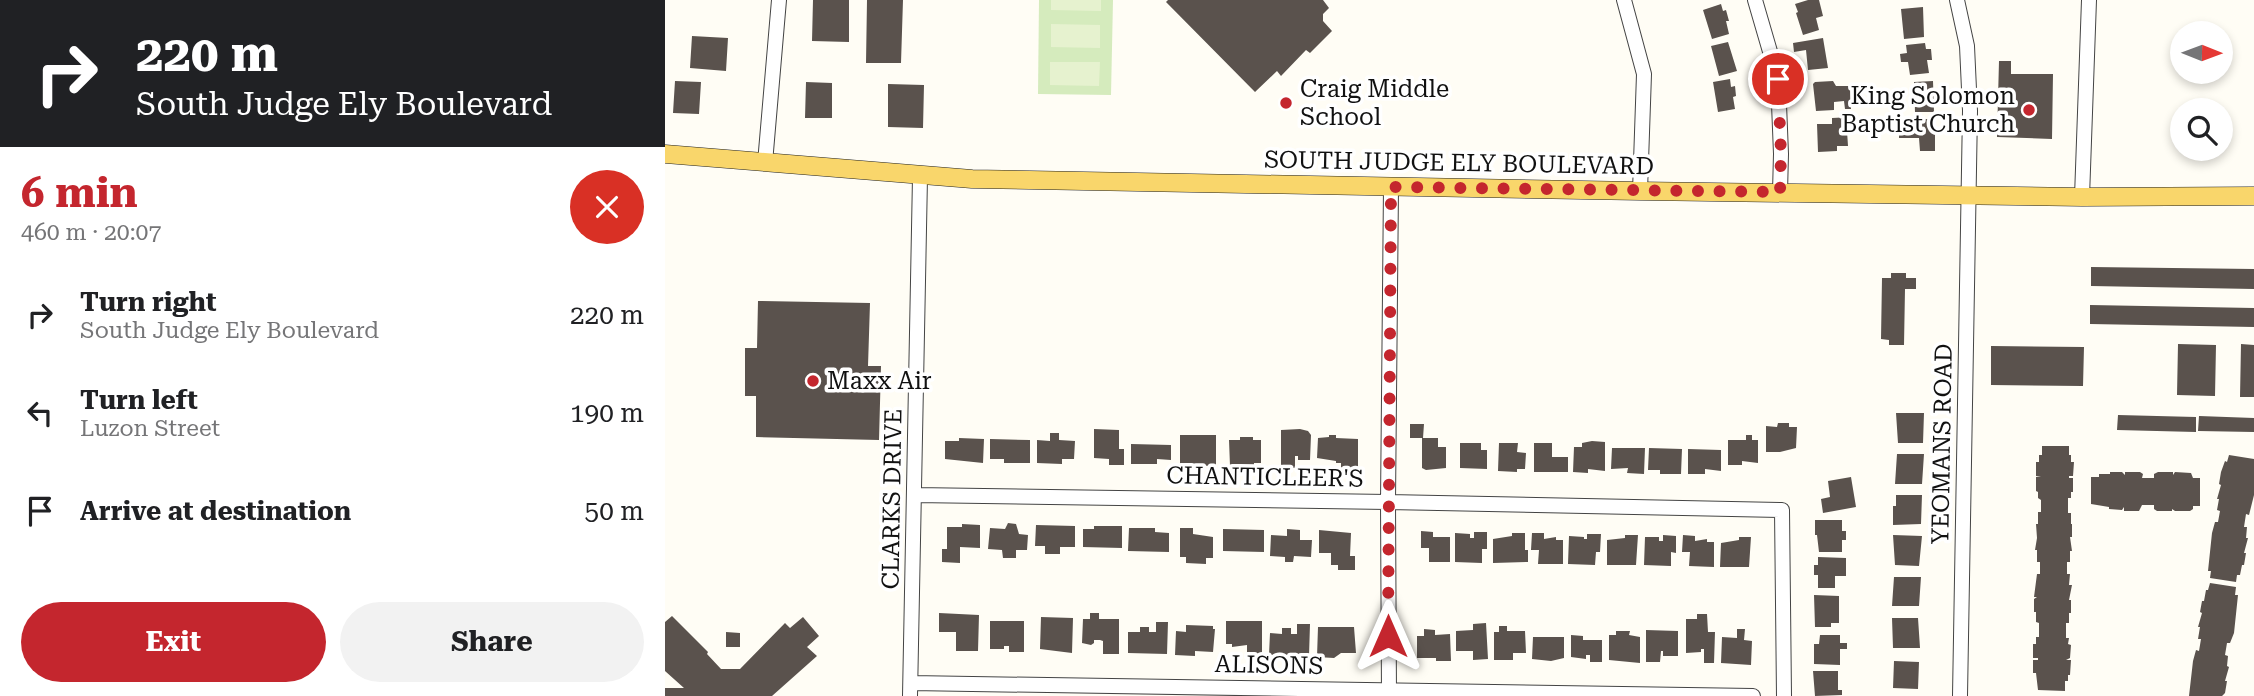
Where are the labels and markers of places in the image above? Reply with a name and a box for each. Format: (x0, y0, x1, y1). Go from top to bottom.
pin (1748, 49, 1808, 109)
place label: Craig Middle School (1300, 75, 1449, 131)
place label: King Solomon Baptist Church (1841, 82, 2015, 138)
marker: Craig Middle School (1278, 95, 1294, 111)
marker: King Solomon Baptist Church (2021, 102, 2037, 118)
place label: Maxx Air (827, 367, 932, 395)
marker: Maxx Air (805, 373, 821, 389)

